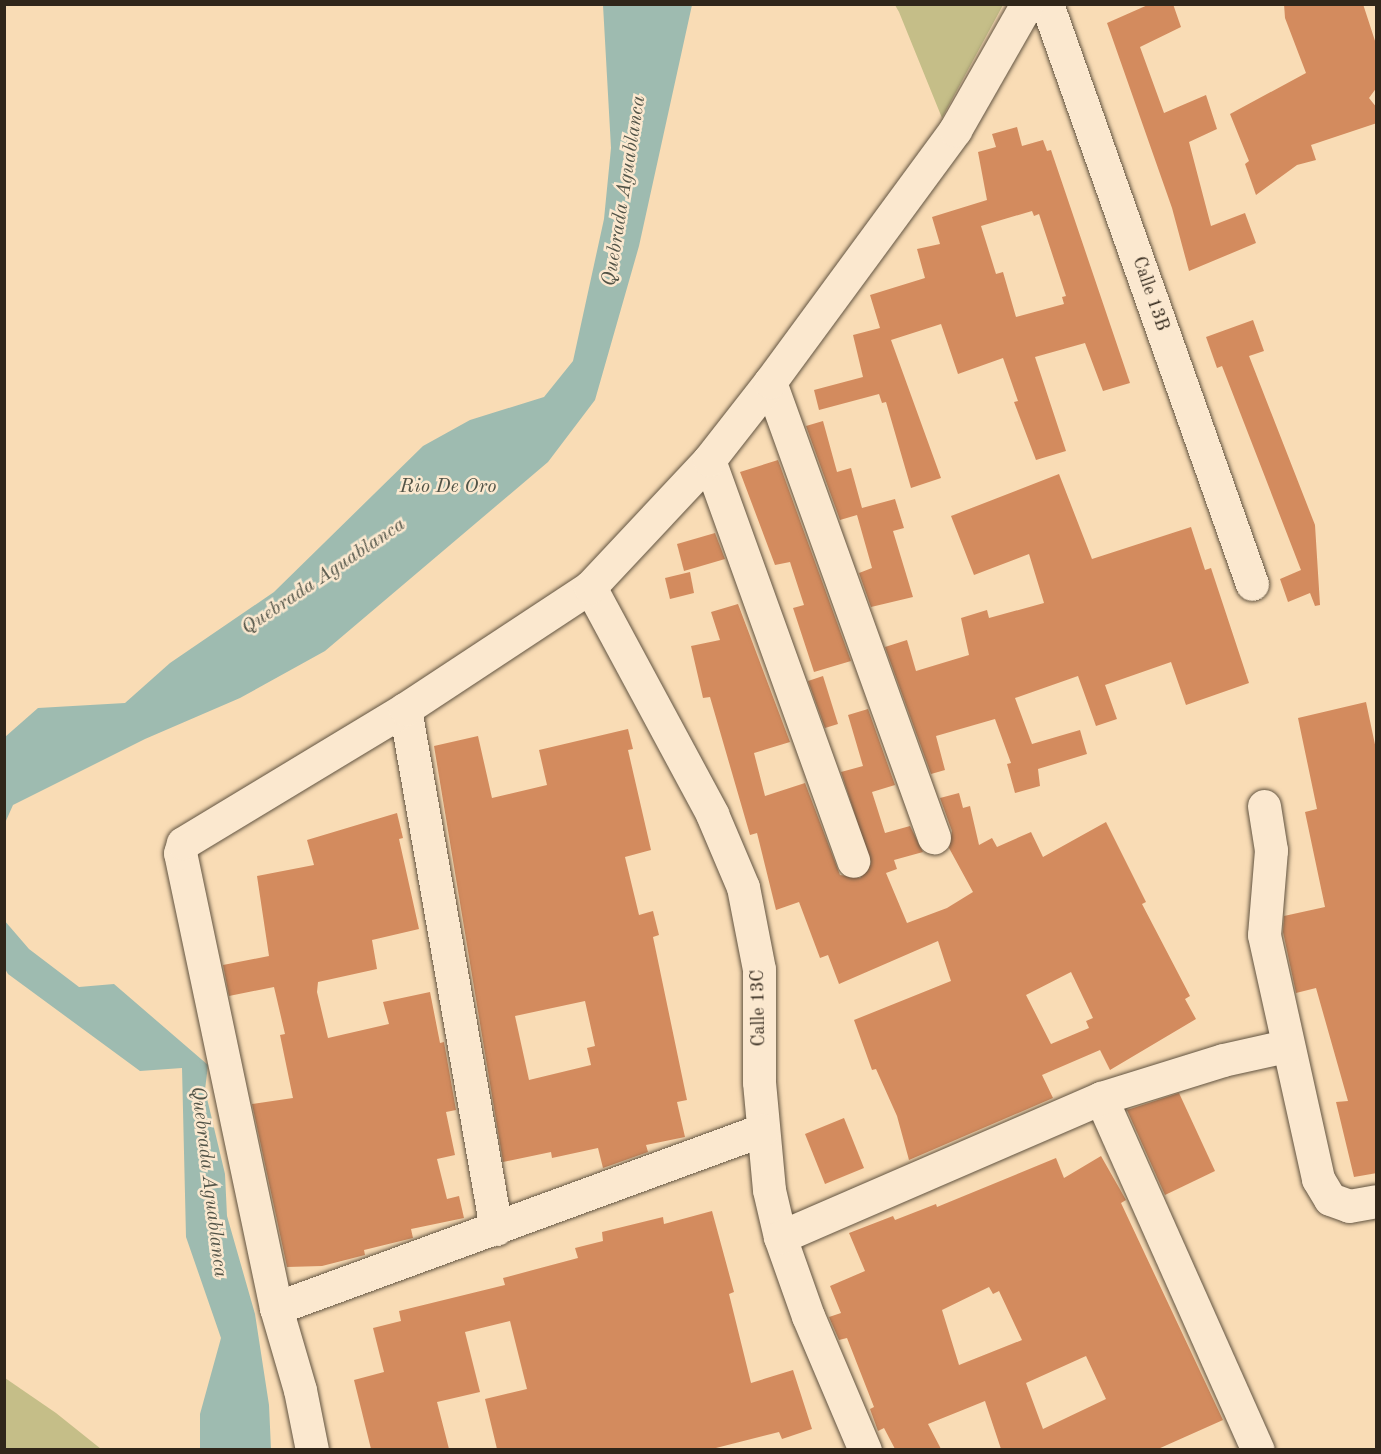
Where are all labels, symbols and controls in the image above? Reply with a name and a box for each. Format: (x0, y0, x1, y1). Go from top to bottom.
water label: Quebrada Aguablanca (598, 94, 652, 288)
street label: Calle 13B (1127, 254, 1173, 334)
water label: Rio De Oro (400, 475, 496, 499)
water label: Quebrada Aguablanca (237, 513, 411, 641)
street label: Calle 13C (748, 969, 770, 1047)
water label: Quebrada Aguablanca (184, 1085, 232, 1279)

